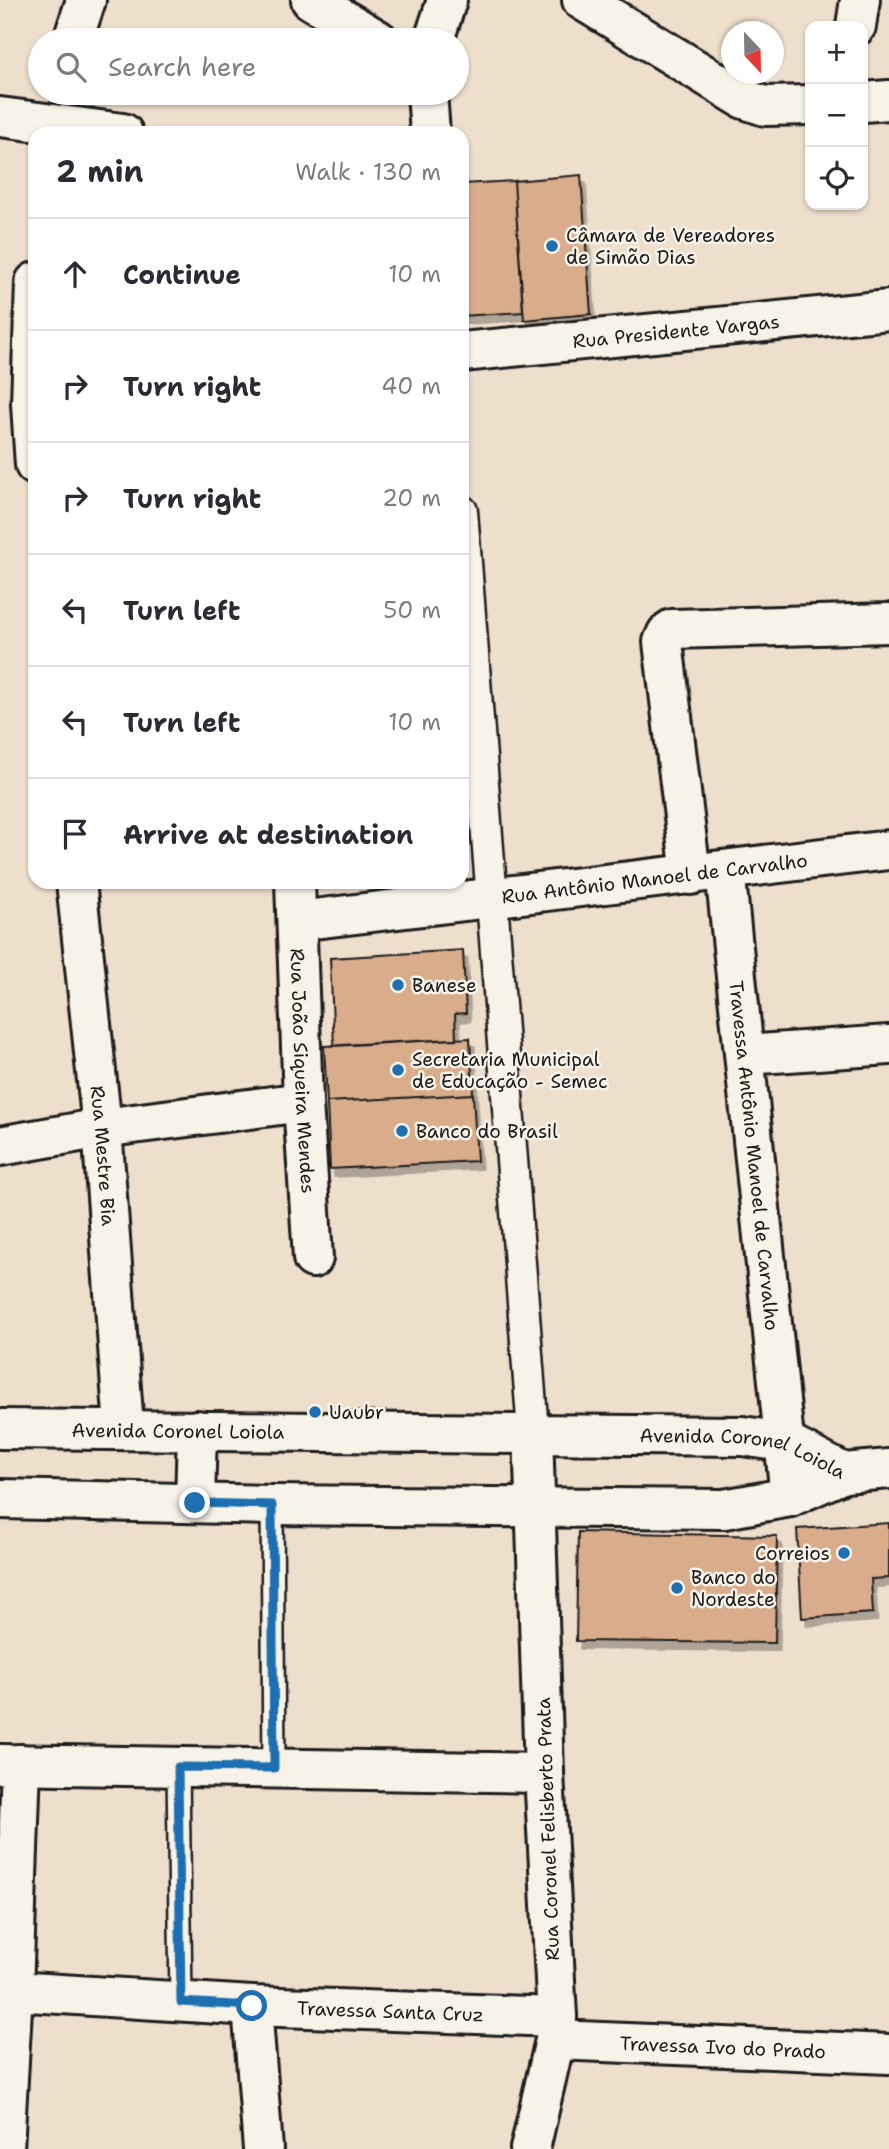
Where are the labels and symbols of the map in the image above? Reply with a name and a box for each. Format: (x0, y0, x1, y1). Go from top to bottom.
north arrow (721, 21, 784, 84)
place label: Câmara de Vereadores de Simão Dias (566, 223, 775, 270)
marker: Câmara de Vereadores de Simão Dias (544, 238, 560, 254)
street label: Rua Presidente Vargas (571, 308, 781, 354)
street label: Rua Antônio Manoel de Carvalho (500, 847, 809, 909)
street label: Rua João Siqueira Mendes (285, 948, 321, 1194)
place label: Banese (412, 973, 477, 998)
marker: Banese (390, 977, 406, 993)
street label: Travessa Antônio Manoel de Carvalho (724, 979, 785, 1332)
place label: Secretaria Municipal de Educação - Semec (412, 1047, 608, 1094)
marker: Secretaria Municipal de Educação - Semec (390, 1062, 406, 1078)
street label: Rua Mestre Bia (85, 1084, 122, 1227)
place label: Banco do Brasil (416, 1119, 558, 1144)
marker: Banco do Brasil (394, 1123, 410, 1139)
place label: Uaubr (329, 1400, 384, 1425)
marker: Uaubr (307, 1404, 323, 1420)
street label: Avenida Coronel Loiola (72, 1417, 285, 1444)
street label: Avenida Coronel Loiola (639, 1423, 850, 1484)
route end (179, 1487, 210, 1518)
place label: Correios (755, 1541, 830, 1566)
marker: Correios (836, 1545, 852, 1561)
place label: Banco do Nordeste (691, 1565, 776, 1612)
marker: Banco do Nordeste (669, 1580, 685, 1596)
street label: Rua Coronel Felisberto Prata (531, 1697, 565, 1961)
route start (236, 1990, 267, 2021)
street label: Travessa Santa Cruz (297, 1995, 484, 2027)
street label: Travessa Ivo do Prado (619, 2030, 826, 2064)

